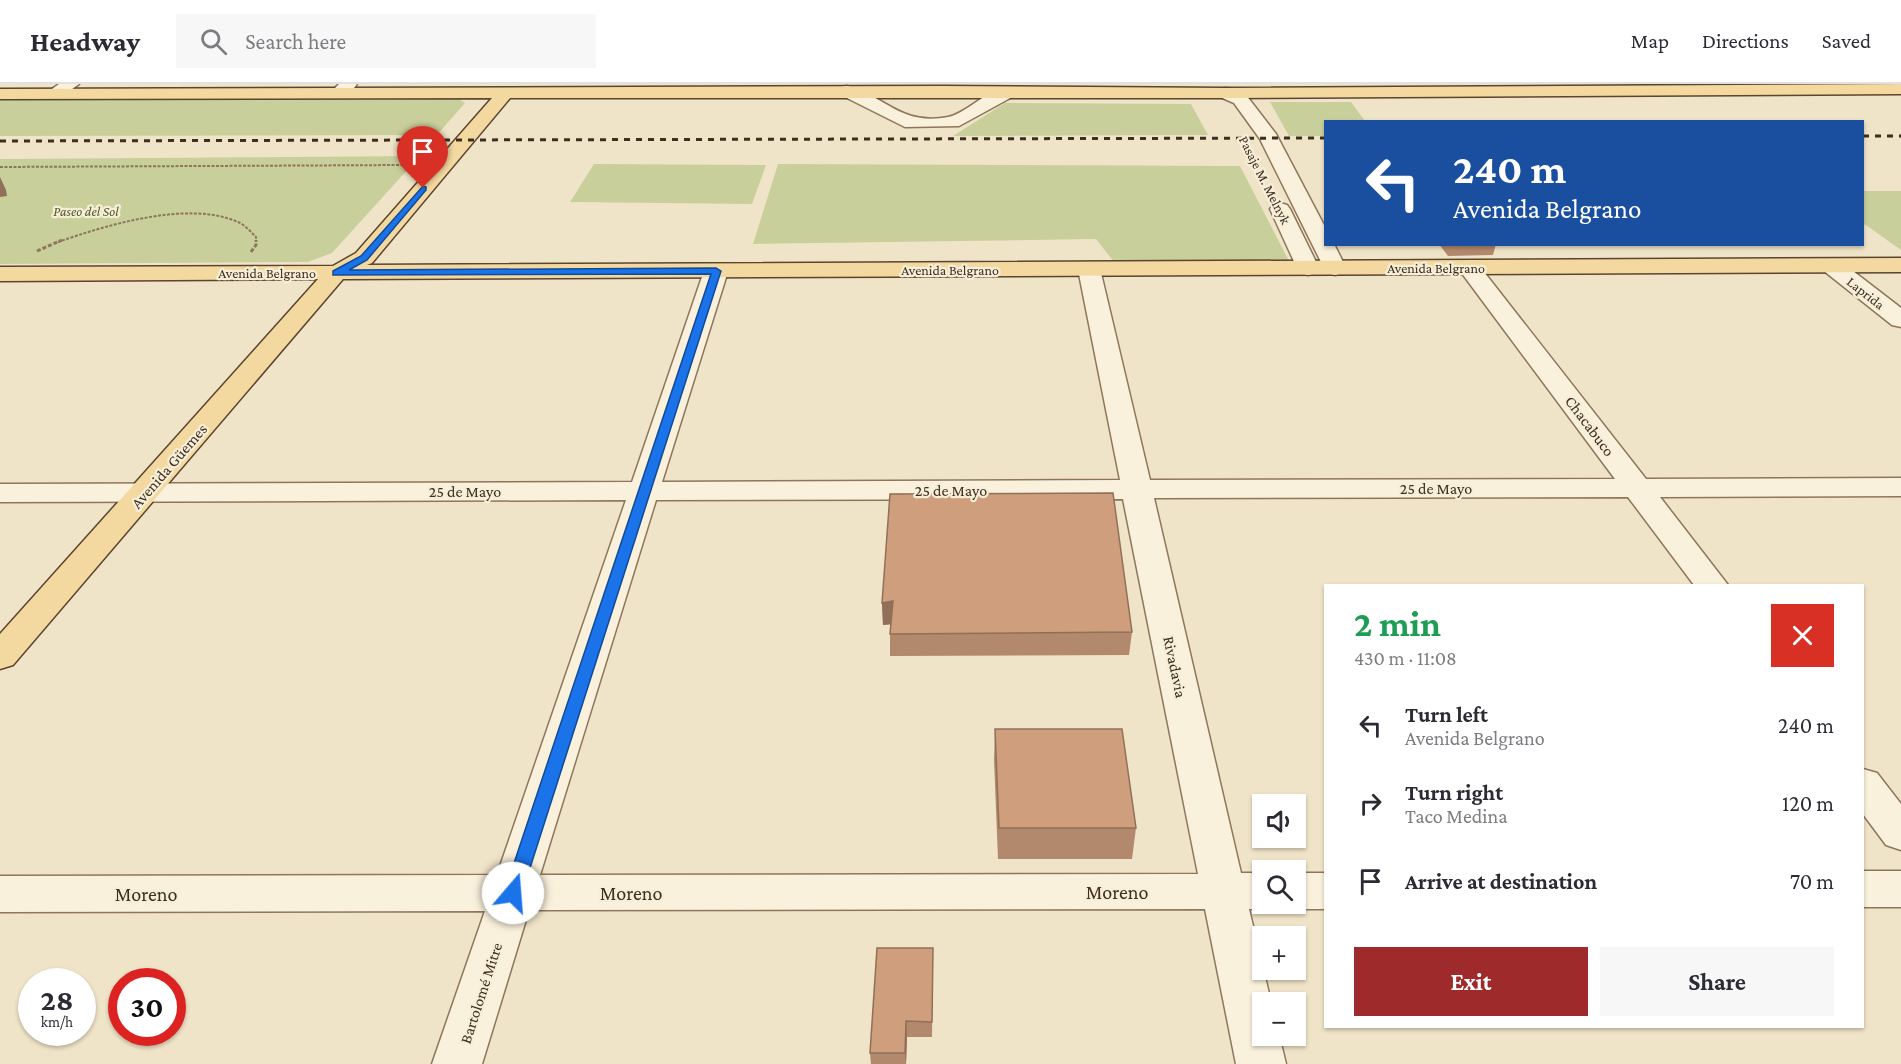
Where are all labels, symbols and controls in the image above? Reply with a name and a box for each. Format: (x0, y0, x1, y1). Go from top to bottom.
search box (176, 14, 596, 68)
icon: search (197, 25, 230, 58)
text: Headway (30, 26, 140, 57)
text: Search here (245, 29, 346, 54)
text: Map (1631, 29, 1669, 53)
text: Directions (1702, 29, 1789, 53)
text: Saved (1822, 29, 1871, 53)
pin (397, 126, 448, 188)
street label: Pasaje M. Melnyk (1235, 133, 1294, 228)
icon: arrive (406, 135, 439, 168)
icon: left (1354, 144, 1432, 222)
text: 240 m (1453, 145, 1566, 192)
text: Avenida Belgrano (1453, 194, 1641, 224)
park label: Paseo del Sol (53, 203, 119, 219)
street label: Avenida Belgrano (1387, 260, 1485, 276)
street label: Avenida Belgrano (901, 262, 999, 278)
street label: Avenida Belgrano (218, 265, 316, 281)
street label: Laprida (1844, 273, 1888, 313)
street label: Chacabuco (1562, 393, 1618, 459)
street label: Avenida Güemes (128, 420, 210, 512)
street label: 25 de Mayo (1400, 480, 1472, 498)
street label: 25 de Mayo (915, 482, 987, 500)
street label: 25 de Mayo (429, 483, 501, 501)
text: 2 min (1354, 604, 1441, 644)
button: close (1771, 604, 1834, 667)
street label: Rivadavia (1160, 635, 1190, 700)
text: 430 m · 11:08 (1354, 647, 1457, 669)
text: Turn left (1405, 702, 1488, 727)
icon: left (1354, 709, 1387, 742)
text: 240 m (1778, 713, 1834, 738)
text: Avenida Belgrano (1405, 727, 1545, 749)
text: Turn right (1405, 780, 1503, 805)
icon: right (1354, 787, 1387, 820)
text: 120 m (1782, 791, 1834, 816)
map controls (1252, 794, 1306, 1046)
button: sound (1252, 794, 1306, 848)
text: Taco Medina (1405, 805, 1507, 827)
button: search (1252, 860, 1306, 914)
position arrow (481, 861, 545, 925)
icon: arrive (1354, 865, 1387, 898)
text: Arrive at destination (1405, 869, 1597, 894)
text: 70 m (1790, 869, 1834, 894)
street label: Moreno (1086, 881, 1148, 903)
street label: Moreno (600, 882, 662, 904)
street label: Moreno (115, 883, 177, 905)
button: + (1252, 926, 1306, 980)
street label: Bartolomé Mitre (457, 940, 505, 1046)
button: Exit (1354, 947, 1588, 1016)
button: Share (1600, 947, 1834, 1016)
speed limit sign: 30 (108, 968, 186, 1046)
text: 28 (41, 983, 73, 1016)
button: − (1252, 992, 1306, 1046)
text: km/h (41, 1014, 73, 1030)

